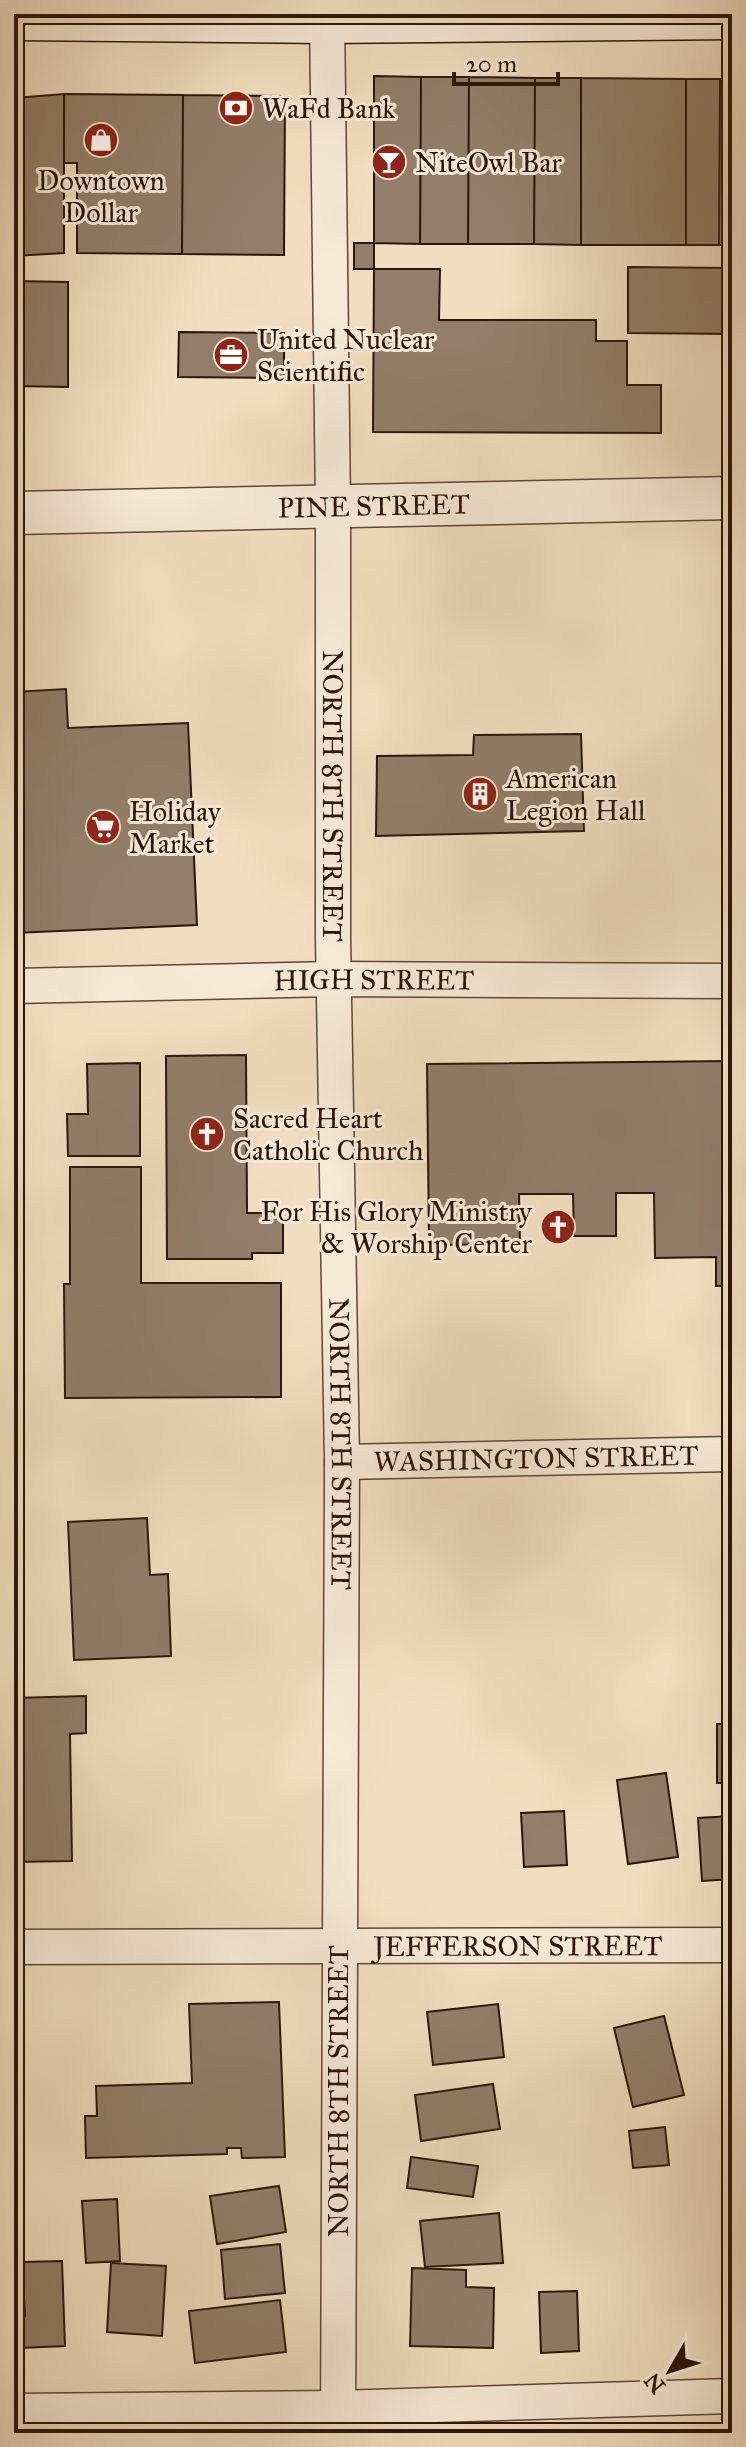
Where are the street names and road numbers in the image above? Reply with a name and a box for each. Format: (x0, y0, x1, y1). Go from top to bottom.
street label: PINE STREET (277, 486, 470, 525)
street label: NORTH 8TH STREET (316, 650, 351, 942)
street label: HIGH STREET (273, 961, 474, 998)
street label: NORTH 8TH STREET (322, 1298, 360, 1590)
street label: WASHINGTON STREET (373, 1437, 699, 1479)
street label: JEFFERSON STREET (370, 1928, 663, 1964)
street label: NORTH 8TH STREET (321, 1945, 356, 2237)

